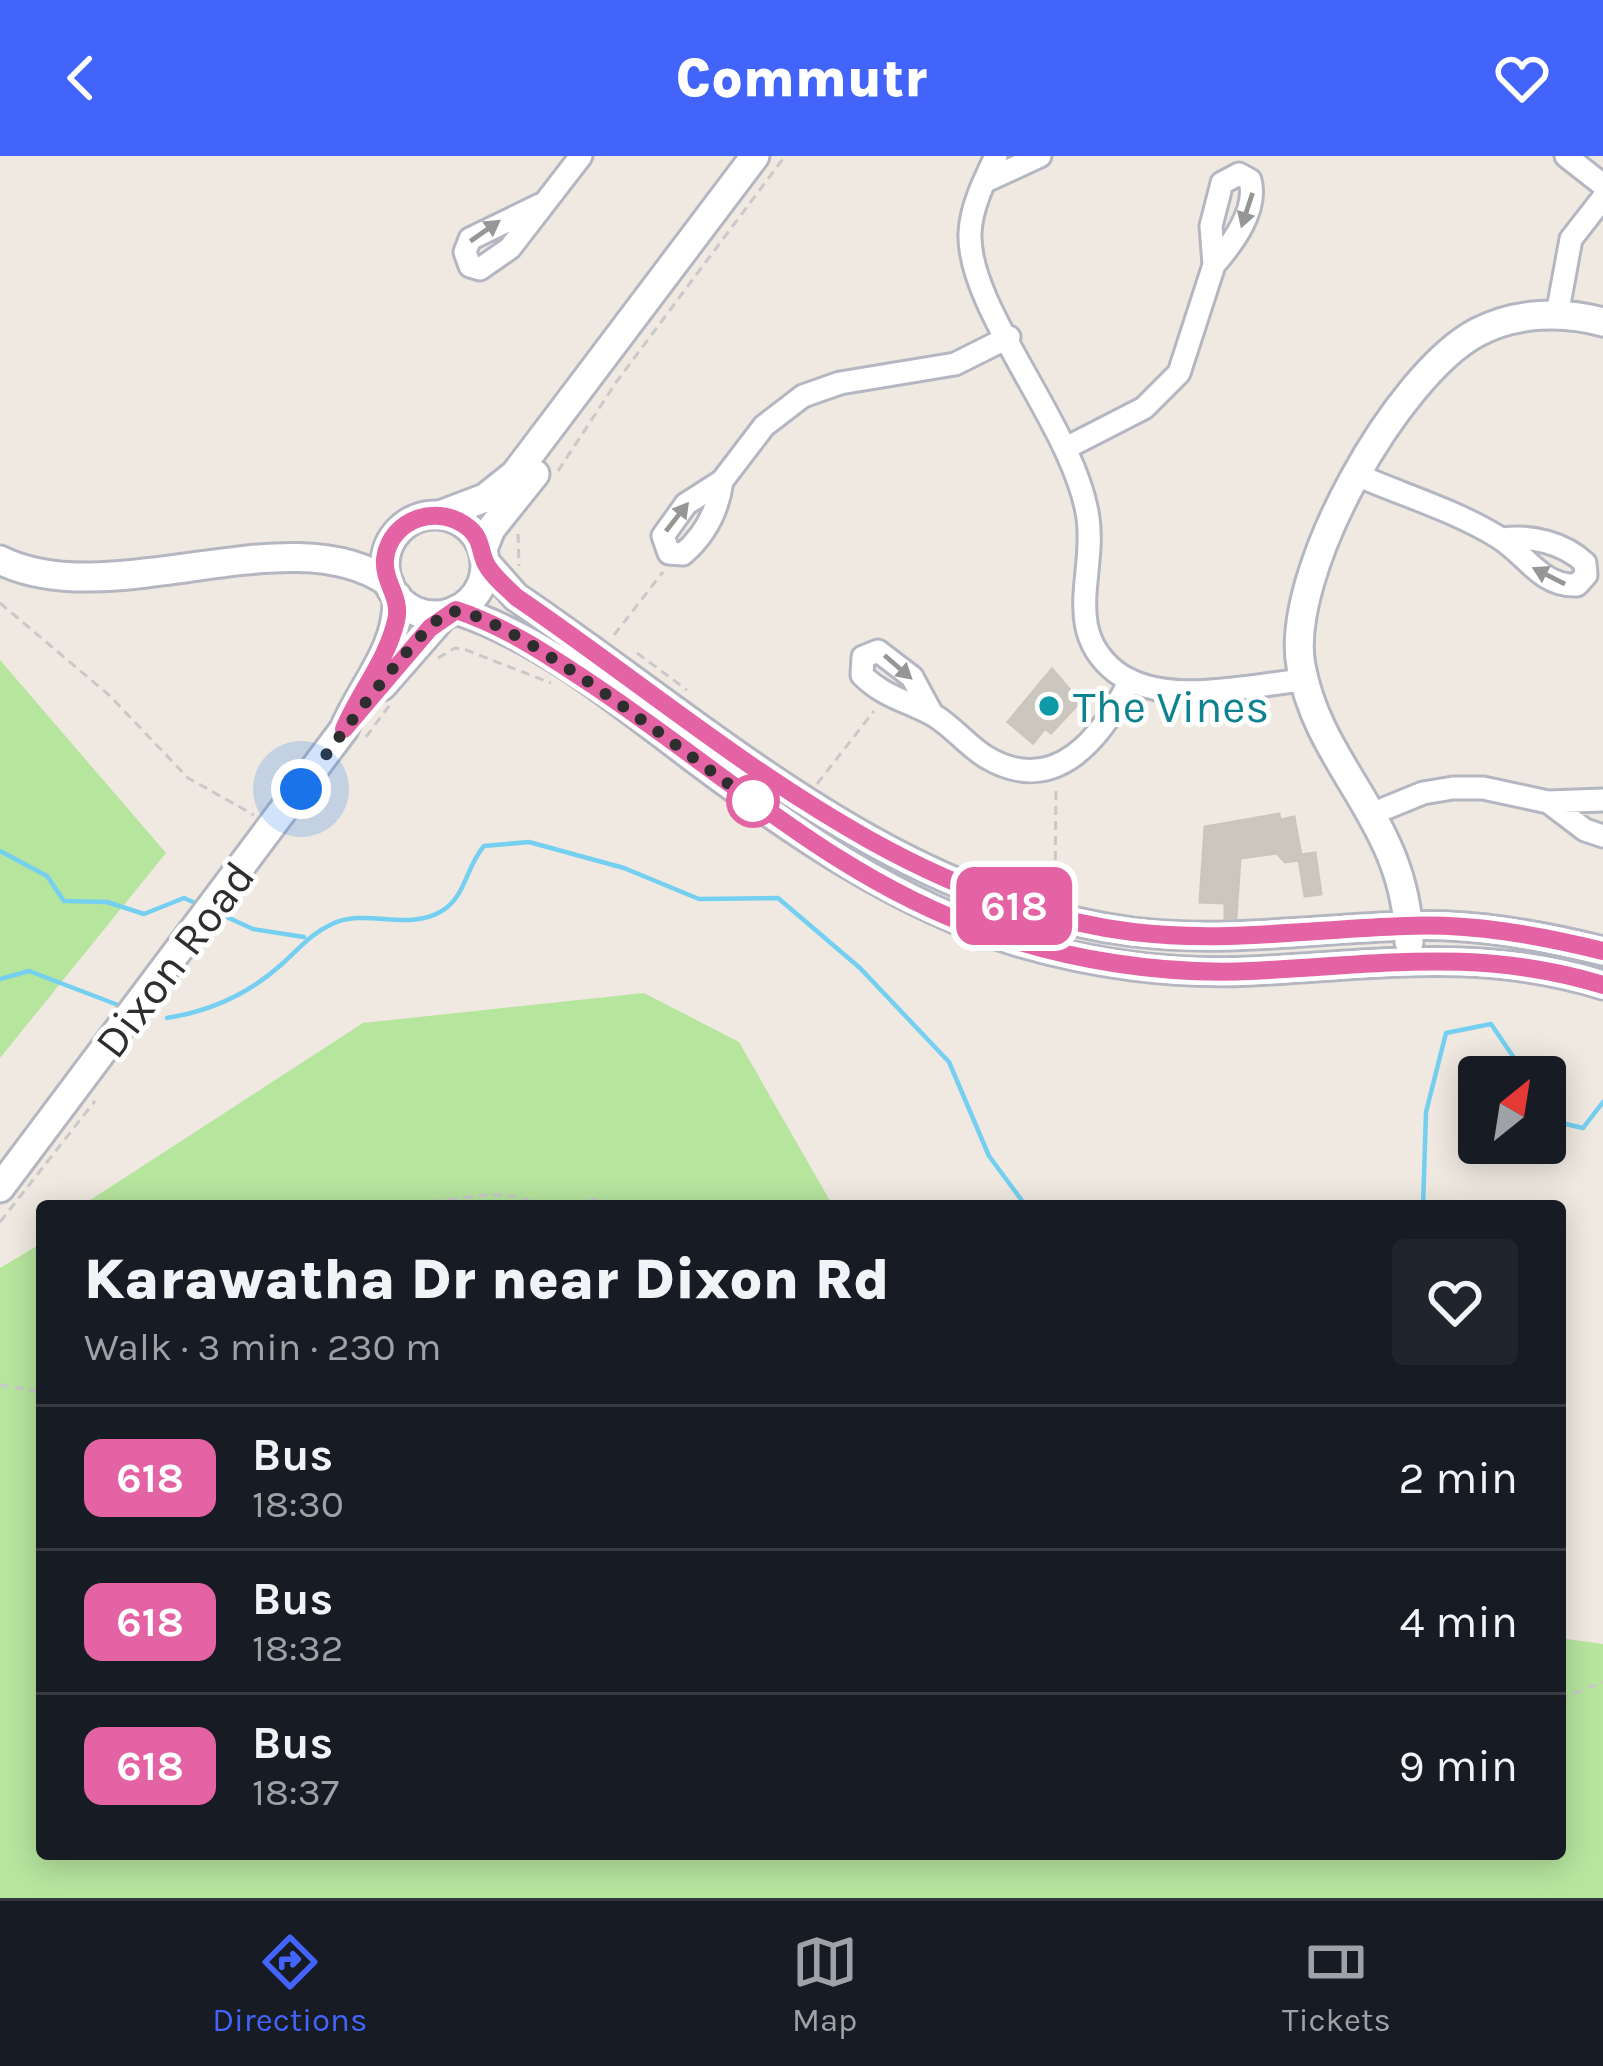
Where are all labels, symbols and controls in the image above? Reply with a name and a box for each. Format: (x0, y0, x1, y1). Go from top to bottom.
icon: back (48, 45, 114, 111)
icon: heart (1489, 45, 1555, 111)
text: Commutr (676, 46, 927, 110)
one-way arrow (1236, 192, 1255, 229)
one-way arrow (469, 220, 501, 243)
one-way arrow (664, 502, 689, 533)
one-way arrow (1532, 567, 1567, 587)
one-way arrow (883, 653, 913, 679)
place label: The Vines (1073, 681, 1269, 733)
marker: The Vines (1036, 693, 1062, 719)
your location (271, 759, 331, 819)
unlabelled marker (728, 776, 778, 826)
street label: Dixon Road (84, 851, 265, 1068)
line badge: 618 (945, 867, 1083, 945)
text: 618 (980, 881, 1048, 931)
north arrow (1458, 1056, 1566, 1164)
map controls (1458, 1056, 1566, 1164)
button: heart (1392, 1239, 1518, 1365)
text: Karawatha Dr near Dixon Rd (84, 1246, 889, 1312)
text: Walk · 3 min · 230 m (84, 1324, 441, 1370)
text: Bus (252, 1429, 333, 1481)
text: 2 min (1399, 1452, 1518, 1504)
text: 618 (116, 1453, 184, 1503)
text: 18:30 (252, 1481, 344, 1527)
text: Bus (252, 1573, 333, 1625)
text: 4 min (1400, 1596, 1518, 1648)
text: 618 (116, 1597, 184, 1647)
text: 18:32 (252, 1625, 343, 1671)
text: Bus (252, 1717, 333, 1769)
text: 9 min (1399, 1740, 1518, 1792)
text: 618 (116, 1741, 184, 1791)
text: 18:37 (252, 1769, 339, 1815)
tab: Directions (212, 1929, 367, 2039)
tab: Map (792, 1929, 858, 2039)
tab: Tickets (1282, 1929, 1391, 2039)

